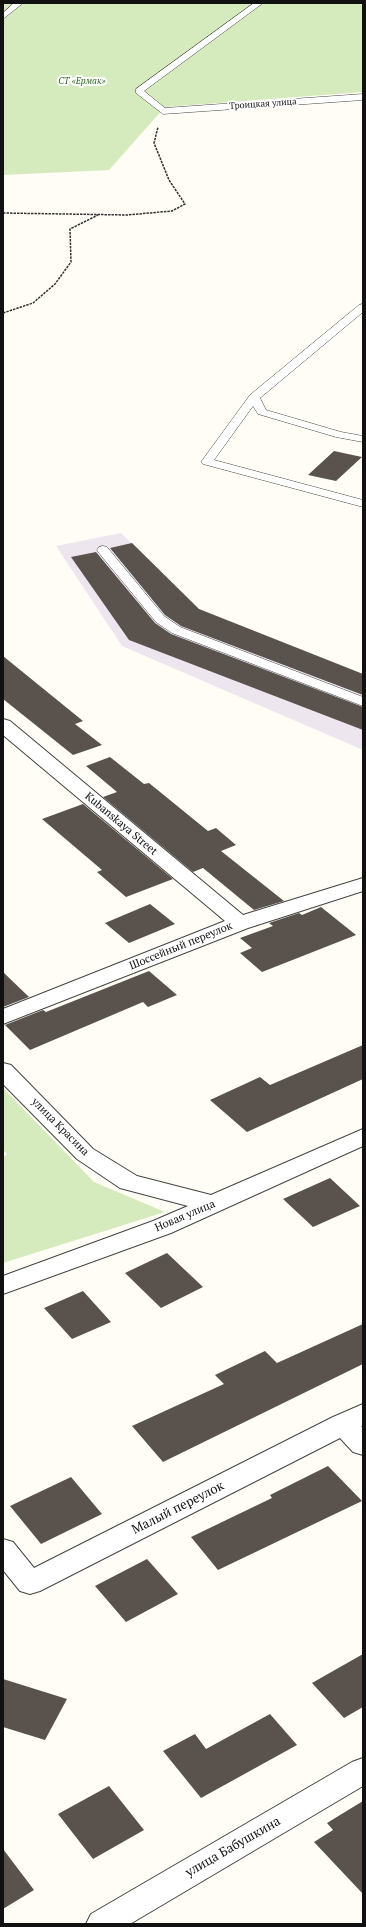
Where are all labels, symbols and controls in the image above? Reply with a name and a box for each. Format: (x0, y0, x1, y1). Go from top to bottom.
park label: СТ «Ермак» (58, 76, 106, 86)
street label: Троицкая улица (229, 96, 297, 112)
street label: Kubanskaya Street (82, 790, 160, 858)
street label: Шоссейный переулок (128, 919, 234, 973)
street label: улица Красина (28, 1095, 92, 1159)
street label: Новая улица (153, 1197, 217, 1235)
street label: Малый переулок (129, 1478, 227, 1538)
street label: улица Бабушкина (183, 1813, 283, 1881)

